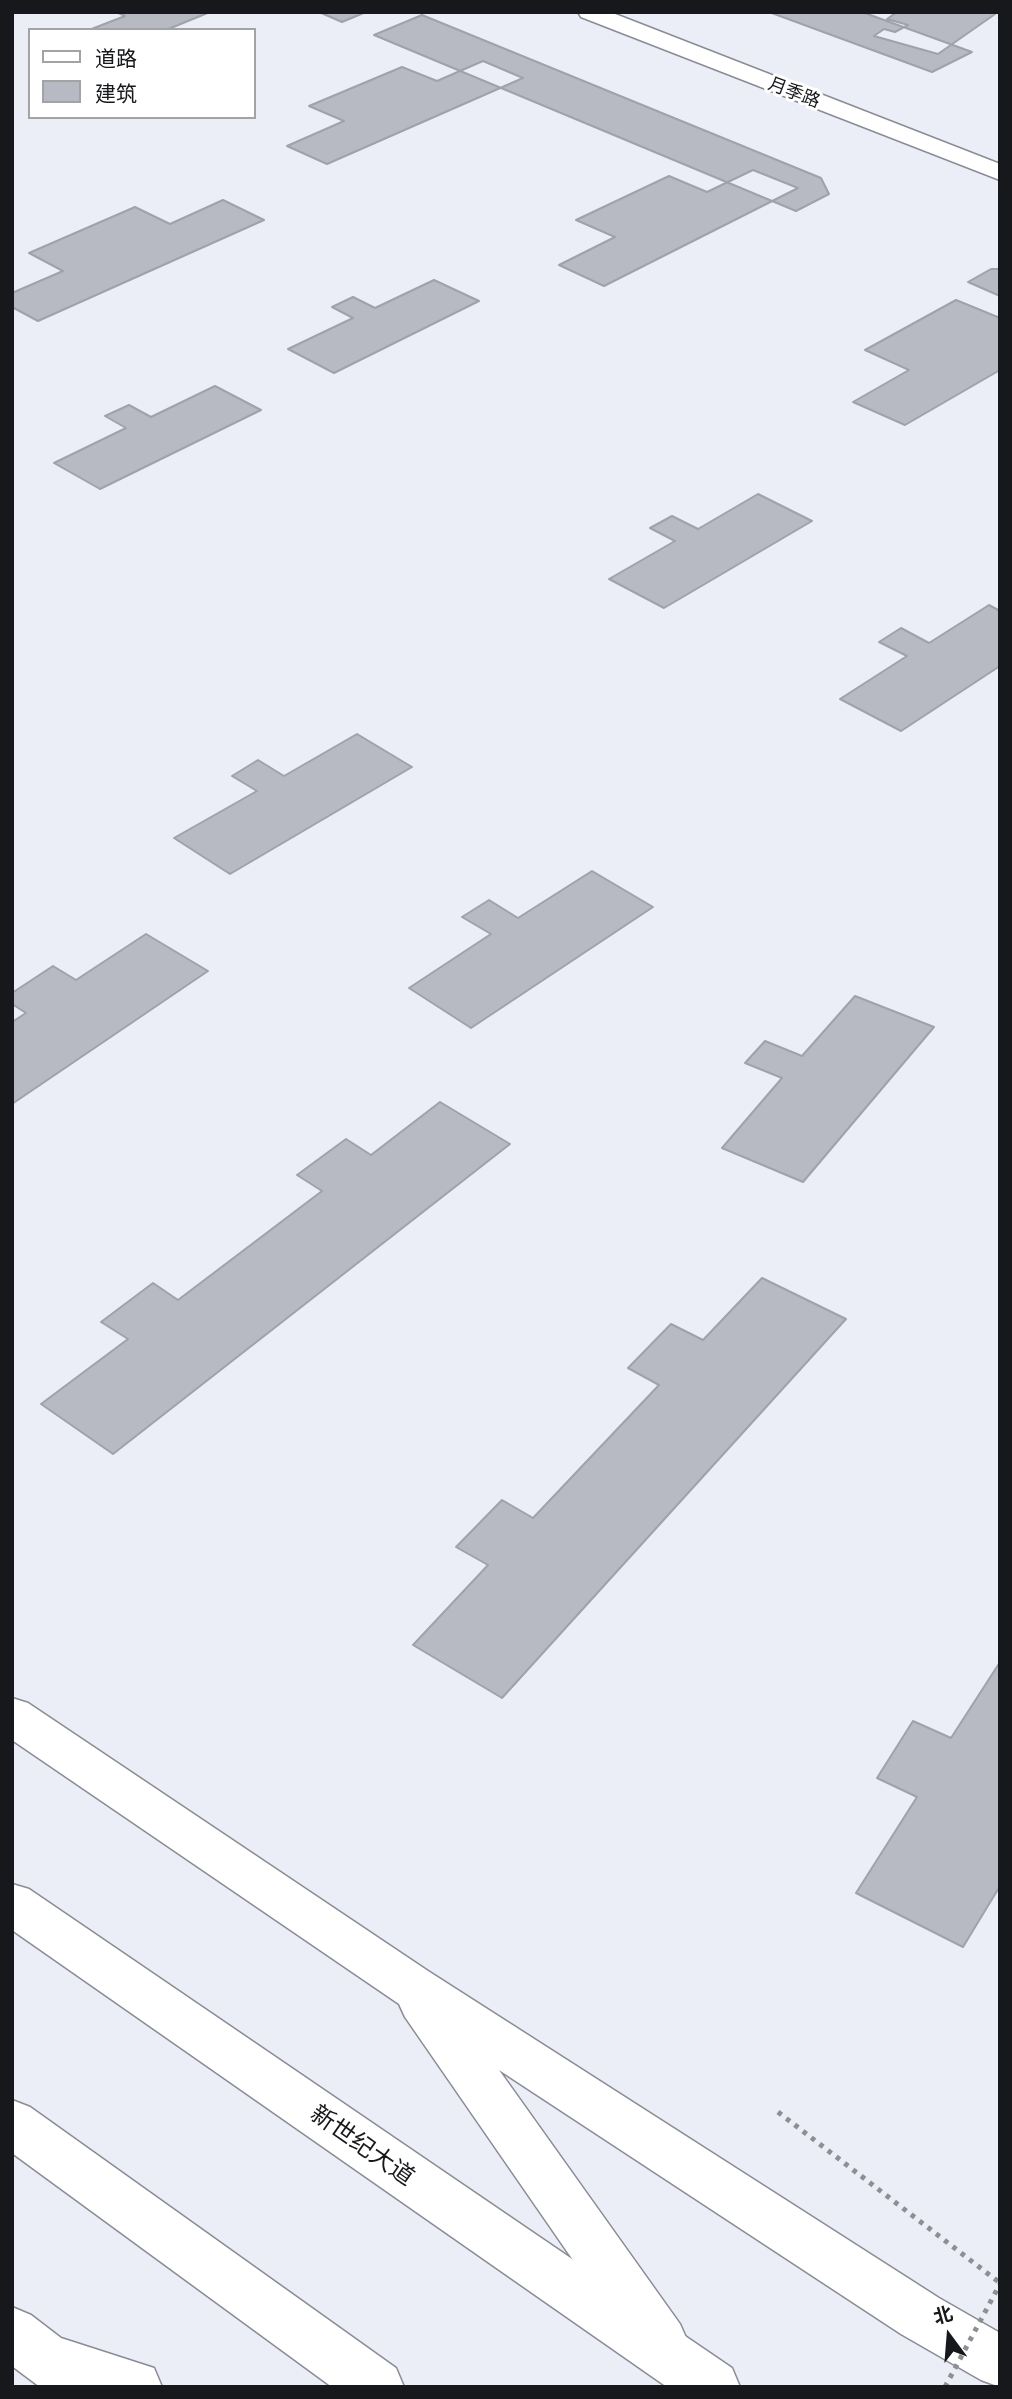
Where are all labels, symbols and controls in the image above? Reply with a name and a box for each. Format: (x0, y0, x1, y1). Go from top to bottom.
legend (28, 28, 256, 119)
text: 道路 (95, 46, 137, 71)
street label: 月季路 (765, 73, 823, 113)
text: 建筑 (95, 81, 137, 106)
street label: 新世纪大道 (305, 2100, 419, 2192)
north arrow (914, 2301, 984, 2371)
text: 北 (931, 2302, 955, 2329)

